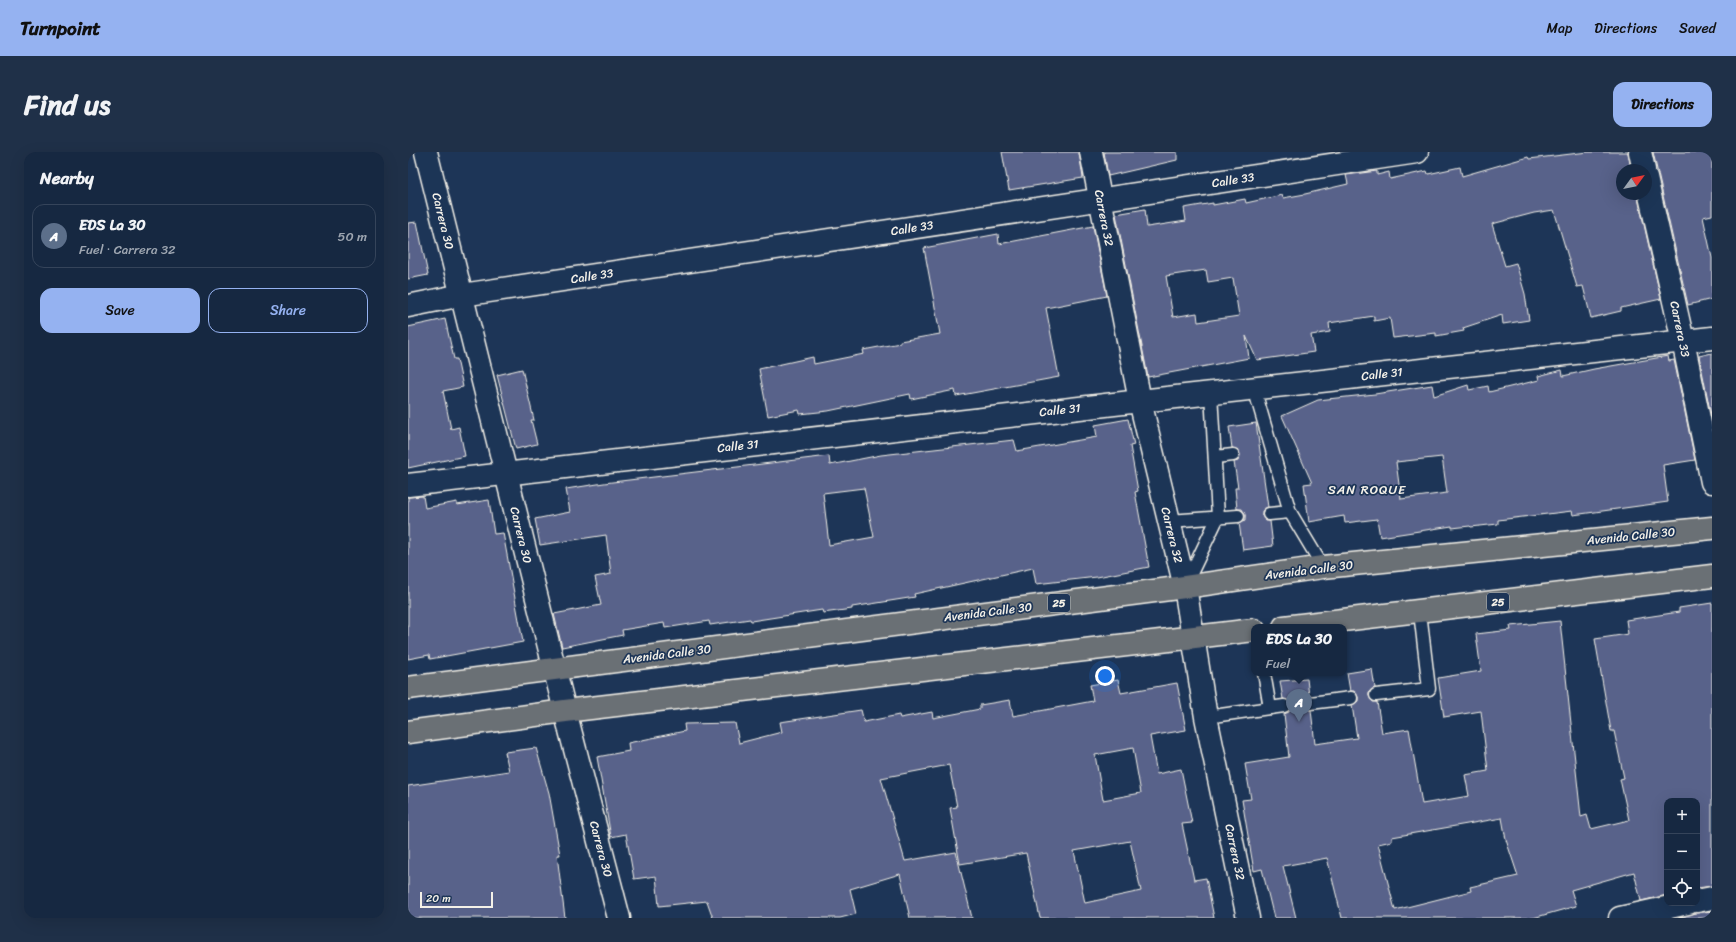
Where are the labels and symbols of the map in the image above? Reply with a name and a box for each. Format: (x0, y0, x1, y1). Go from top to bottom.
north arrow (1616, 164, 1652, 200)
street label: Calle 33 (1210, 166, 1256, 194)
street label: Carrera 32 (1088, 188, 1120, 248)
street label: Carrera 30 (425, 190, 461, 252)
street label: Calle 33 (889, 214, 935, 242)
street label: Calle 33 (569, 262, 615, 290)
street label: Carrera 33 (1663, 299, 1697, 359)
street label: Calle 31 (1360, 361, 1404, 387)
street label: Calle 31 (1038, 397, 1082, 423)
street label: Calle 31 (716, 433, 760, 459)
district label: SAN ROQUE (1328, 478, 1406, 501)
street label: Carrera 30 (503, 504, 539, 566)
street label: Carrera 32 (1154, 505, 1190, 565)
street label: Avenida Calle 30 (1585, 520, 1677, 552)
street label: Avenida Calle 30 (1263, 554, 1355, 586)
road number: 25 (1487, 593, 1509, 611)
road number: 25 (1048, 594, 1070, 612)
street label: Avenida Calle 30 (942, 596, 1034, 628)
street label: Avenida Calle 30 (621, 638, 713, 670)
your location (1095, 666, 1115, 686)
pin: A (1286, 689, 1312, 722)
street label: Carrera 30 (583, 818, 619, 880)
street label: Carrera 32 (1218, 822, 1252, 882)
scale bar (420, 890, 493, 909)

